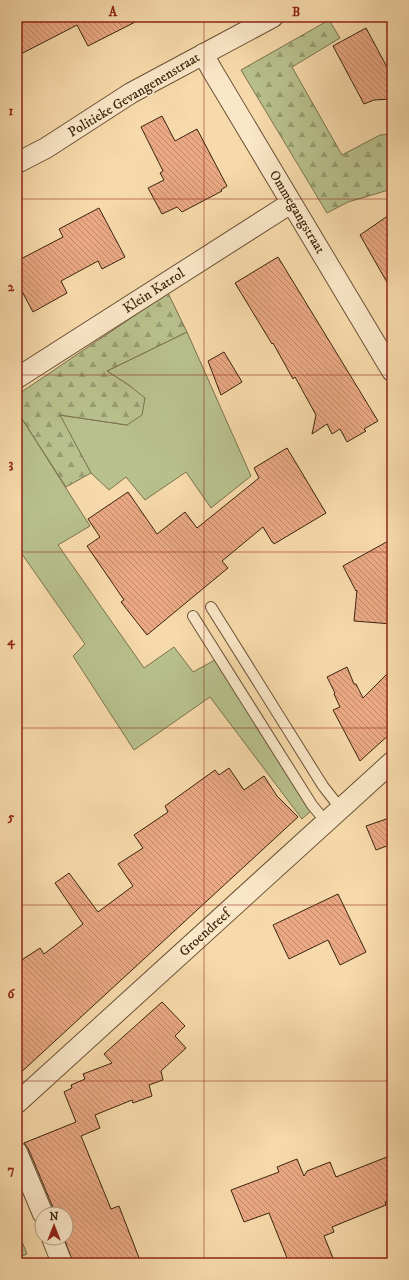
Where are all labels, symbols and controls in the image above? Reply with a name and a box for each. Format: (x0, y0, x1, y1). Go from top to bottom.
text: A (108, 4, 118, 20)
text: B (292, 4, 300, 20)
street label: Politieke Gevangenenstraat (65, 48, 204, 142)
text: 1 (9, 103, 14, 119)
street label: Ommegangstraat (265, 167, 329, 258)
street label: Klein Katrol (120, 264, 189, 318)
text: 2 (8, 279, 15, 295)
text: 3 (9, 456, 14, 472)
text: 4 (6, 633, 15, 650)
text: 5 (7, 809, 15, 825)
street label: Groendreef (176, 903, 236, 961)
text: 6 (8, 986, 16, 1002)
text: 7 (8, 1162, 15, 1178)
north arrow (34, 1206, 74, 1246)
text: N (49, 1210, 59, 1224)

